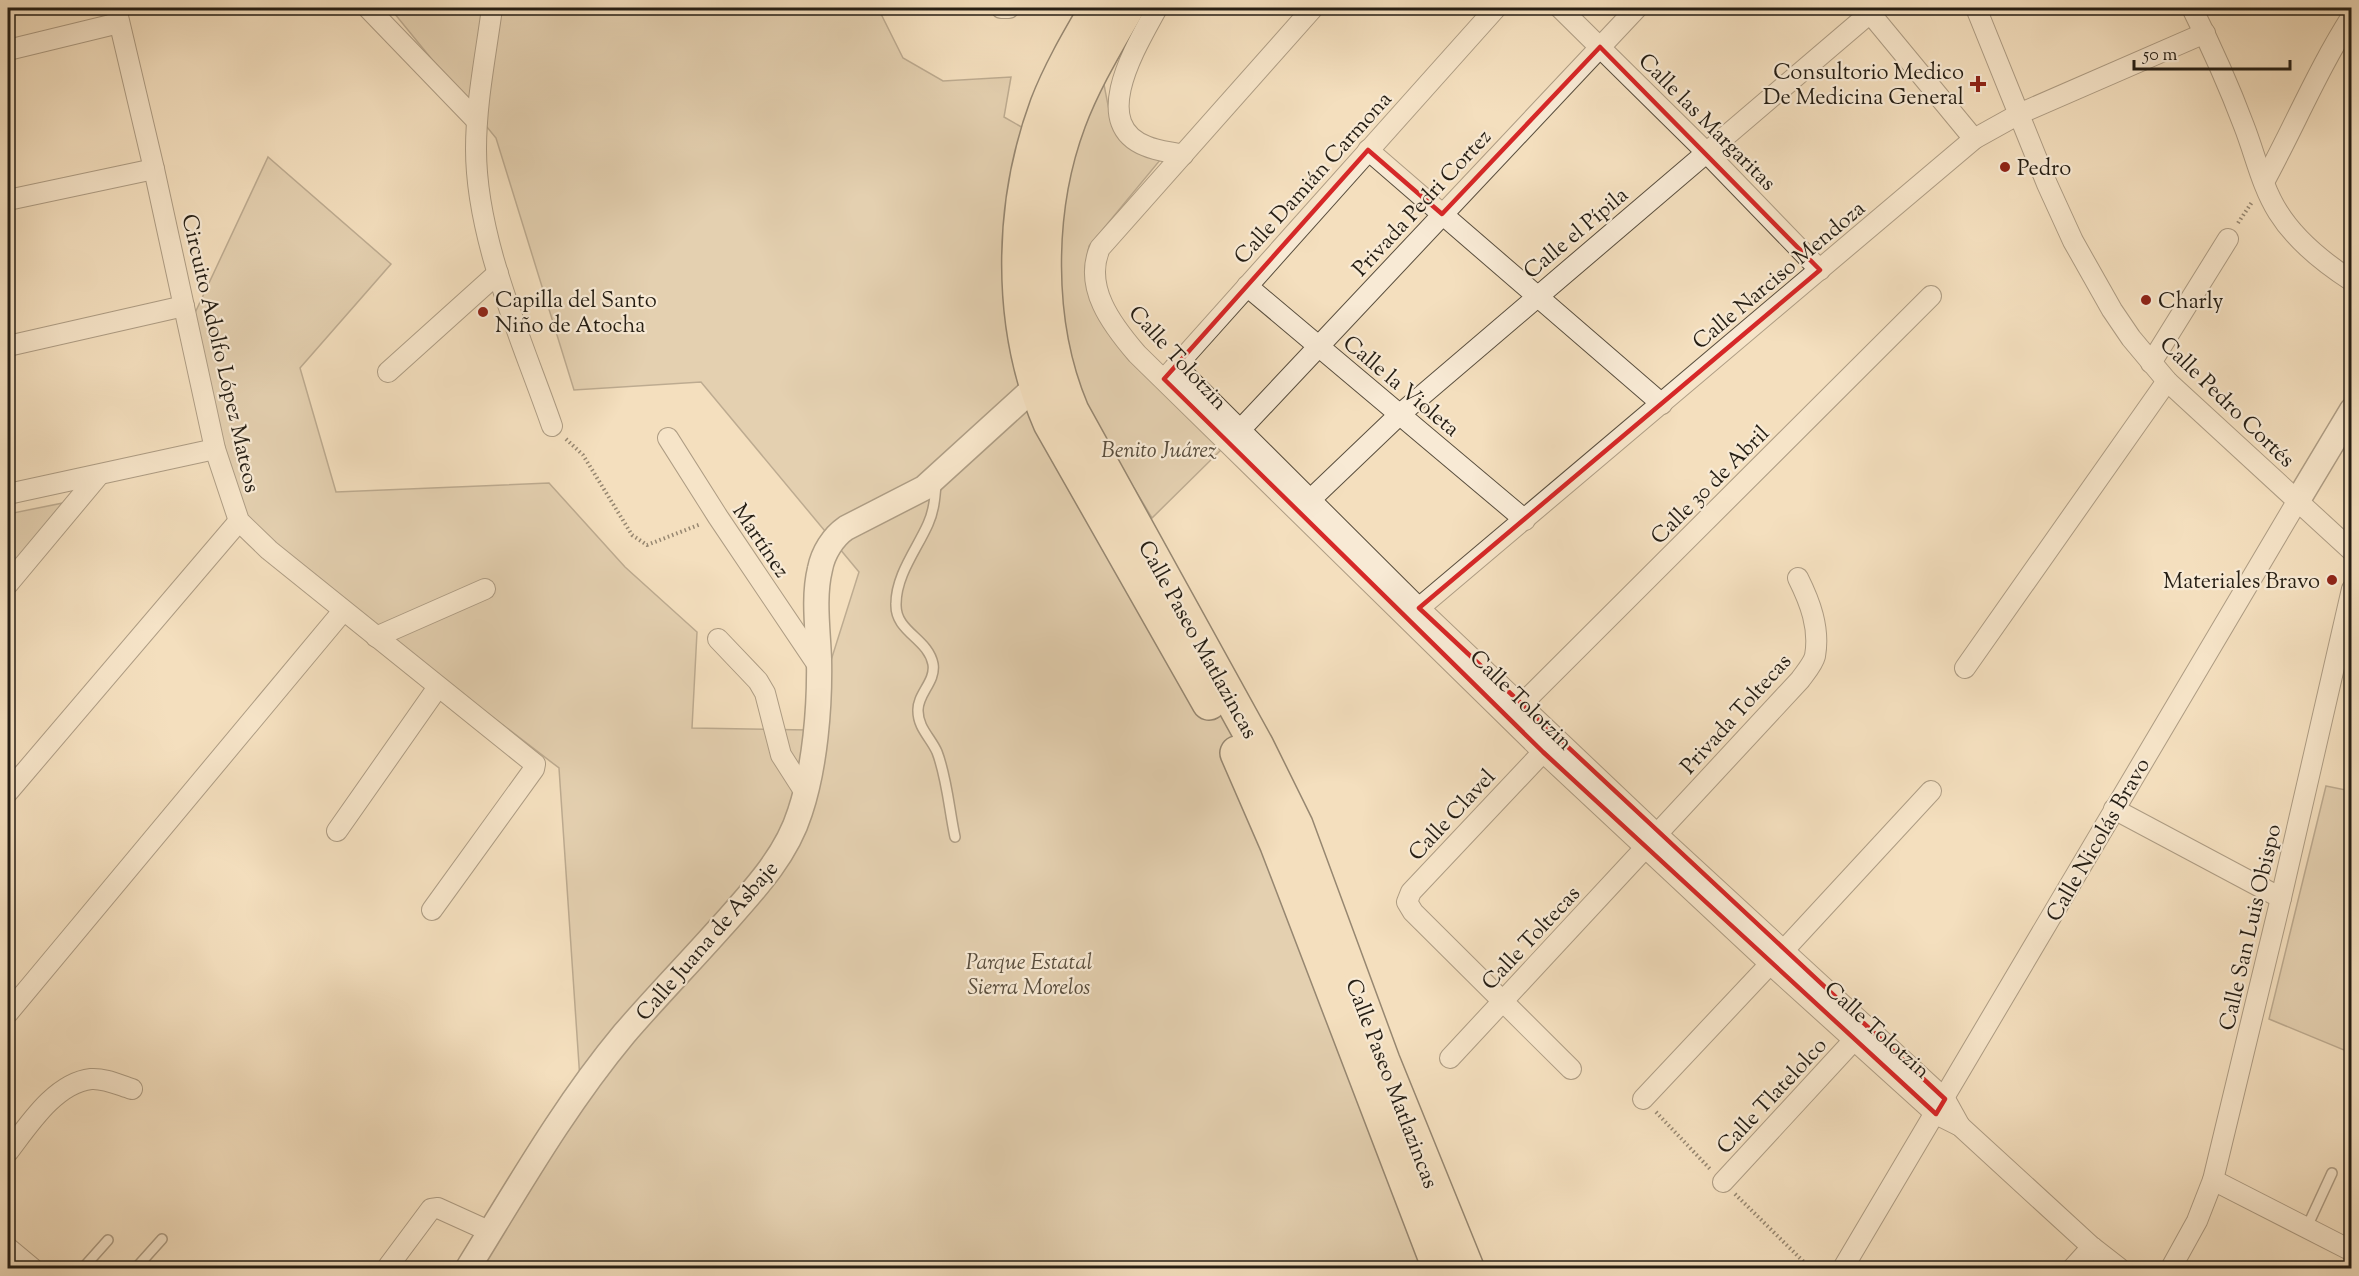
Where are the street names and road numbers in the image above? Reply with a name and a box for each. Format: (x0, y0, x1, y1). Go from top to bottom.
street label: Calle las Margaritas (1630, 47, 1782, 199)
street label: Calle Damián Carmona (1228, 85, 1401, 273)
street label: Privada Pedri Cortez (1346, 123, 1500, 285)
street label: Calle el Pípila (1517, 181, 1636, 288)
street label: Calle Narciso Mendoza (1686, 194, 1873, 358)
street label: Circuito Adolfo López Mateos (171, 211, 267, 496)
street label: Calle Tolotzin (1120, 300, 1234, 419)
street label: Calle la Violeta (1335, 329, 1465, 446)
street label: Calle Pedro Cortés (2151, 330, 2301, 476)
street label: Calle 30 de Abril (1644, 419, 1778, 553)
street label: Martínez (723, 498, 796, 585)
street label: Calle Paseo Matlazincas (1128, 535, 1264, 745)
street label: Calle Tolotzin (1461, 643, 1579, 759)
street label: Privada Toltecas (1674, 647, 1800, 783)
street label: Calle Nicolás Bravo (2040, 753, 2160, 928)
street label: Calle Clavel (1402, 763, 1504, 869)
street label: Calle San Luis Obispo (2213, 821, 2291, 1034)
street label: Calle Juana de Asbaje (629, 855, 787, 1029)
street label: Calle Toltecas (1475, 880, 1589, 998)
street label: Calle Paseo Matlazincas (1335, 975, 1445, 1194)
street label: Calle Tolotzin (1816, 975, 1936, 1088)
street label: Calle Tlatelolco (1711, 1031, 1836, 1163)

